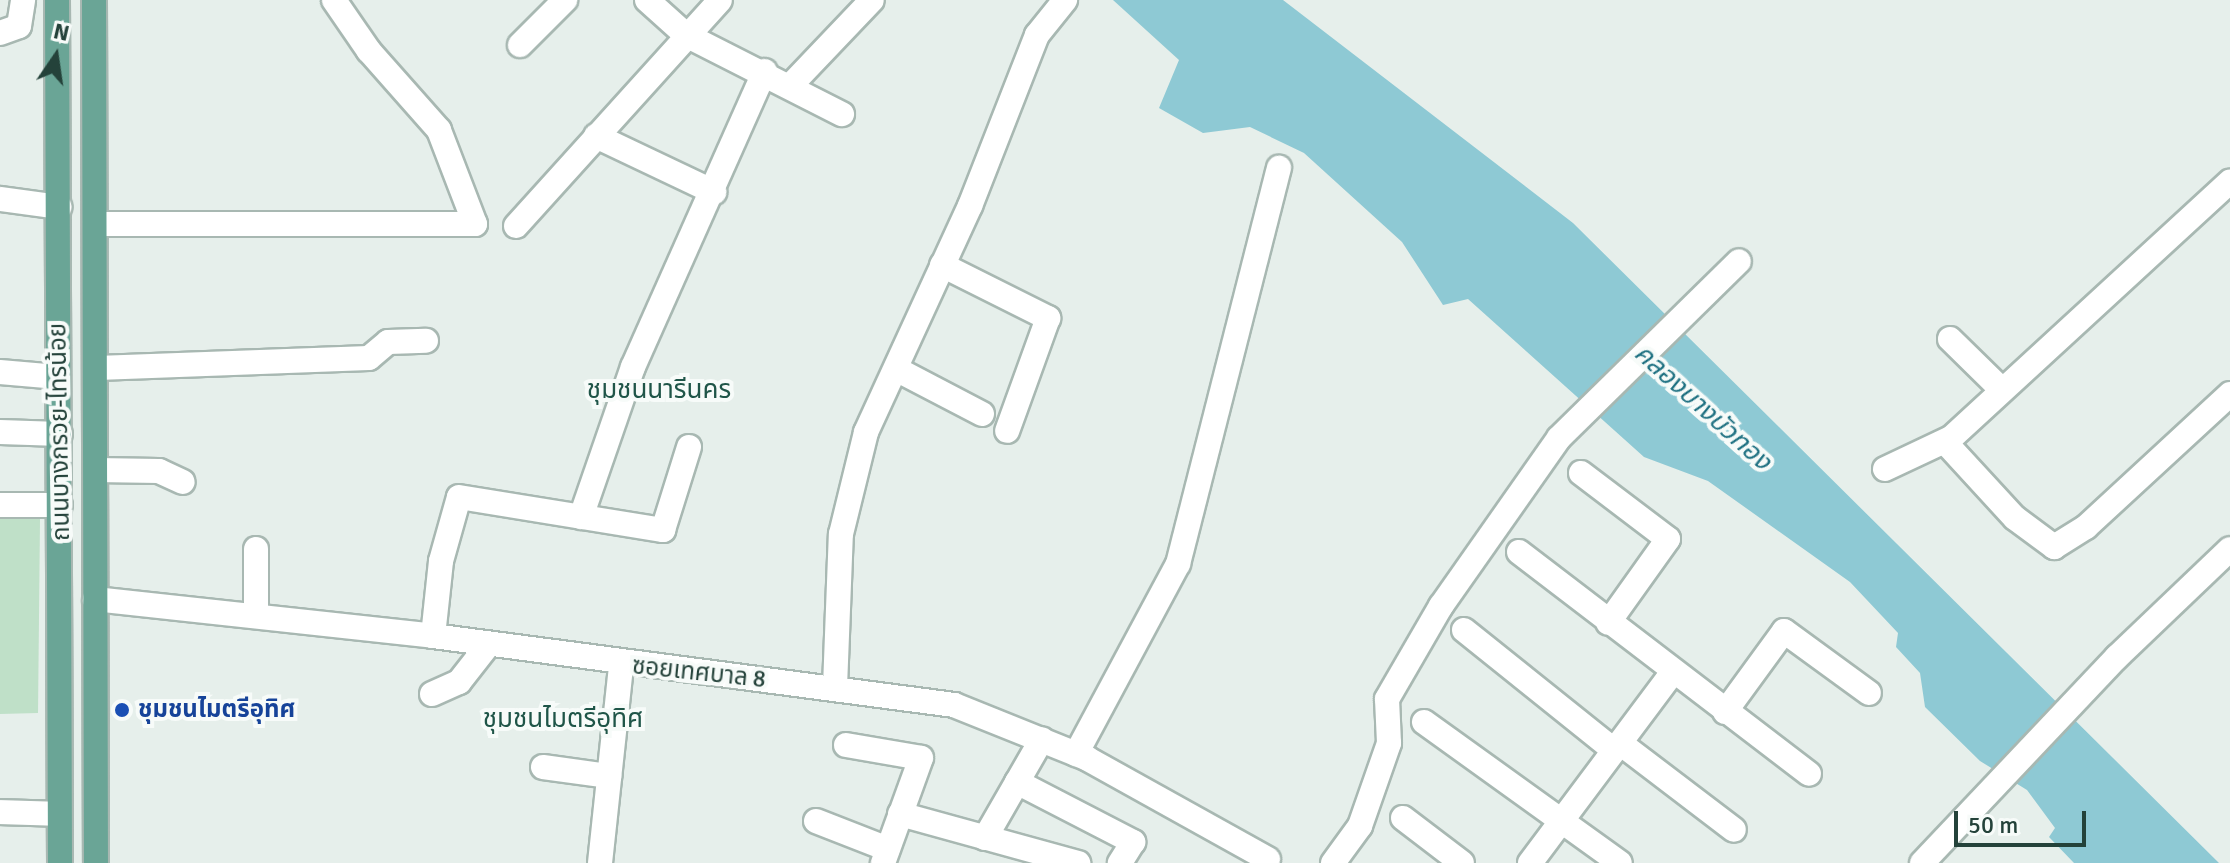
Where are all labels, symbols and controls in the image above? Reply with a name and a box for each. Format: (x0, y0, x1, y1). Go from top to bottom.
north arrow (16, 16, 96, 96)
text: N (51, 17, 72, 47)
street label: ถนนบางกรวย-ไทรน้อย (44, 323, 76, 541)
water label: คลองบางบัวทอง (1627, 338, 1777, 478)
district label: ชุมชนนารีนคร (587, 375, 731, 407)
street label: ซอยเทศบาล 8 (631, 652, 767, 694)
place label: ชุมชนไมตรีอุทิศ (138, 696, 295, 724)
marker: ชุมชนไมตรีอุทิศ (113, 701, 131, 719)
district label: ชุมชนไมตรีอุทิศ (483, 704, 643, 736)
scale bar (1958, 795, 2090, 845)
text: 50 m (1968, 810, 2018, 840)

